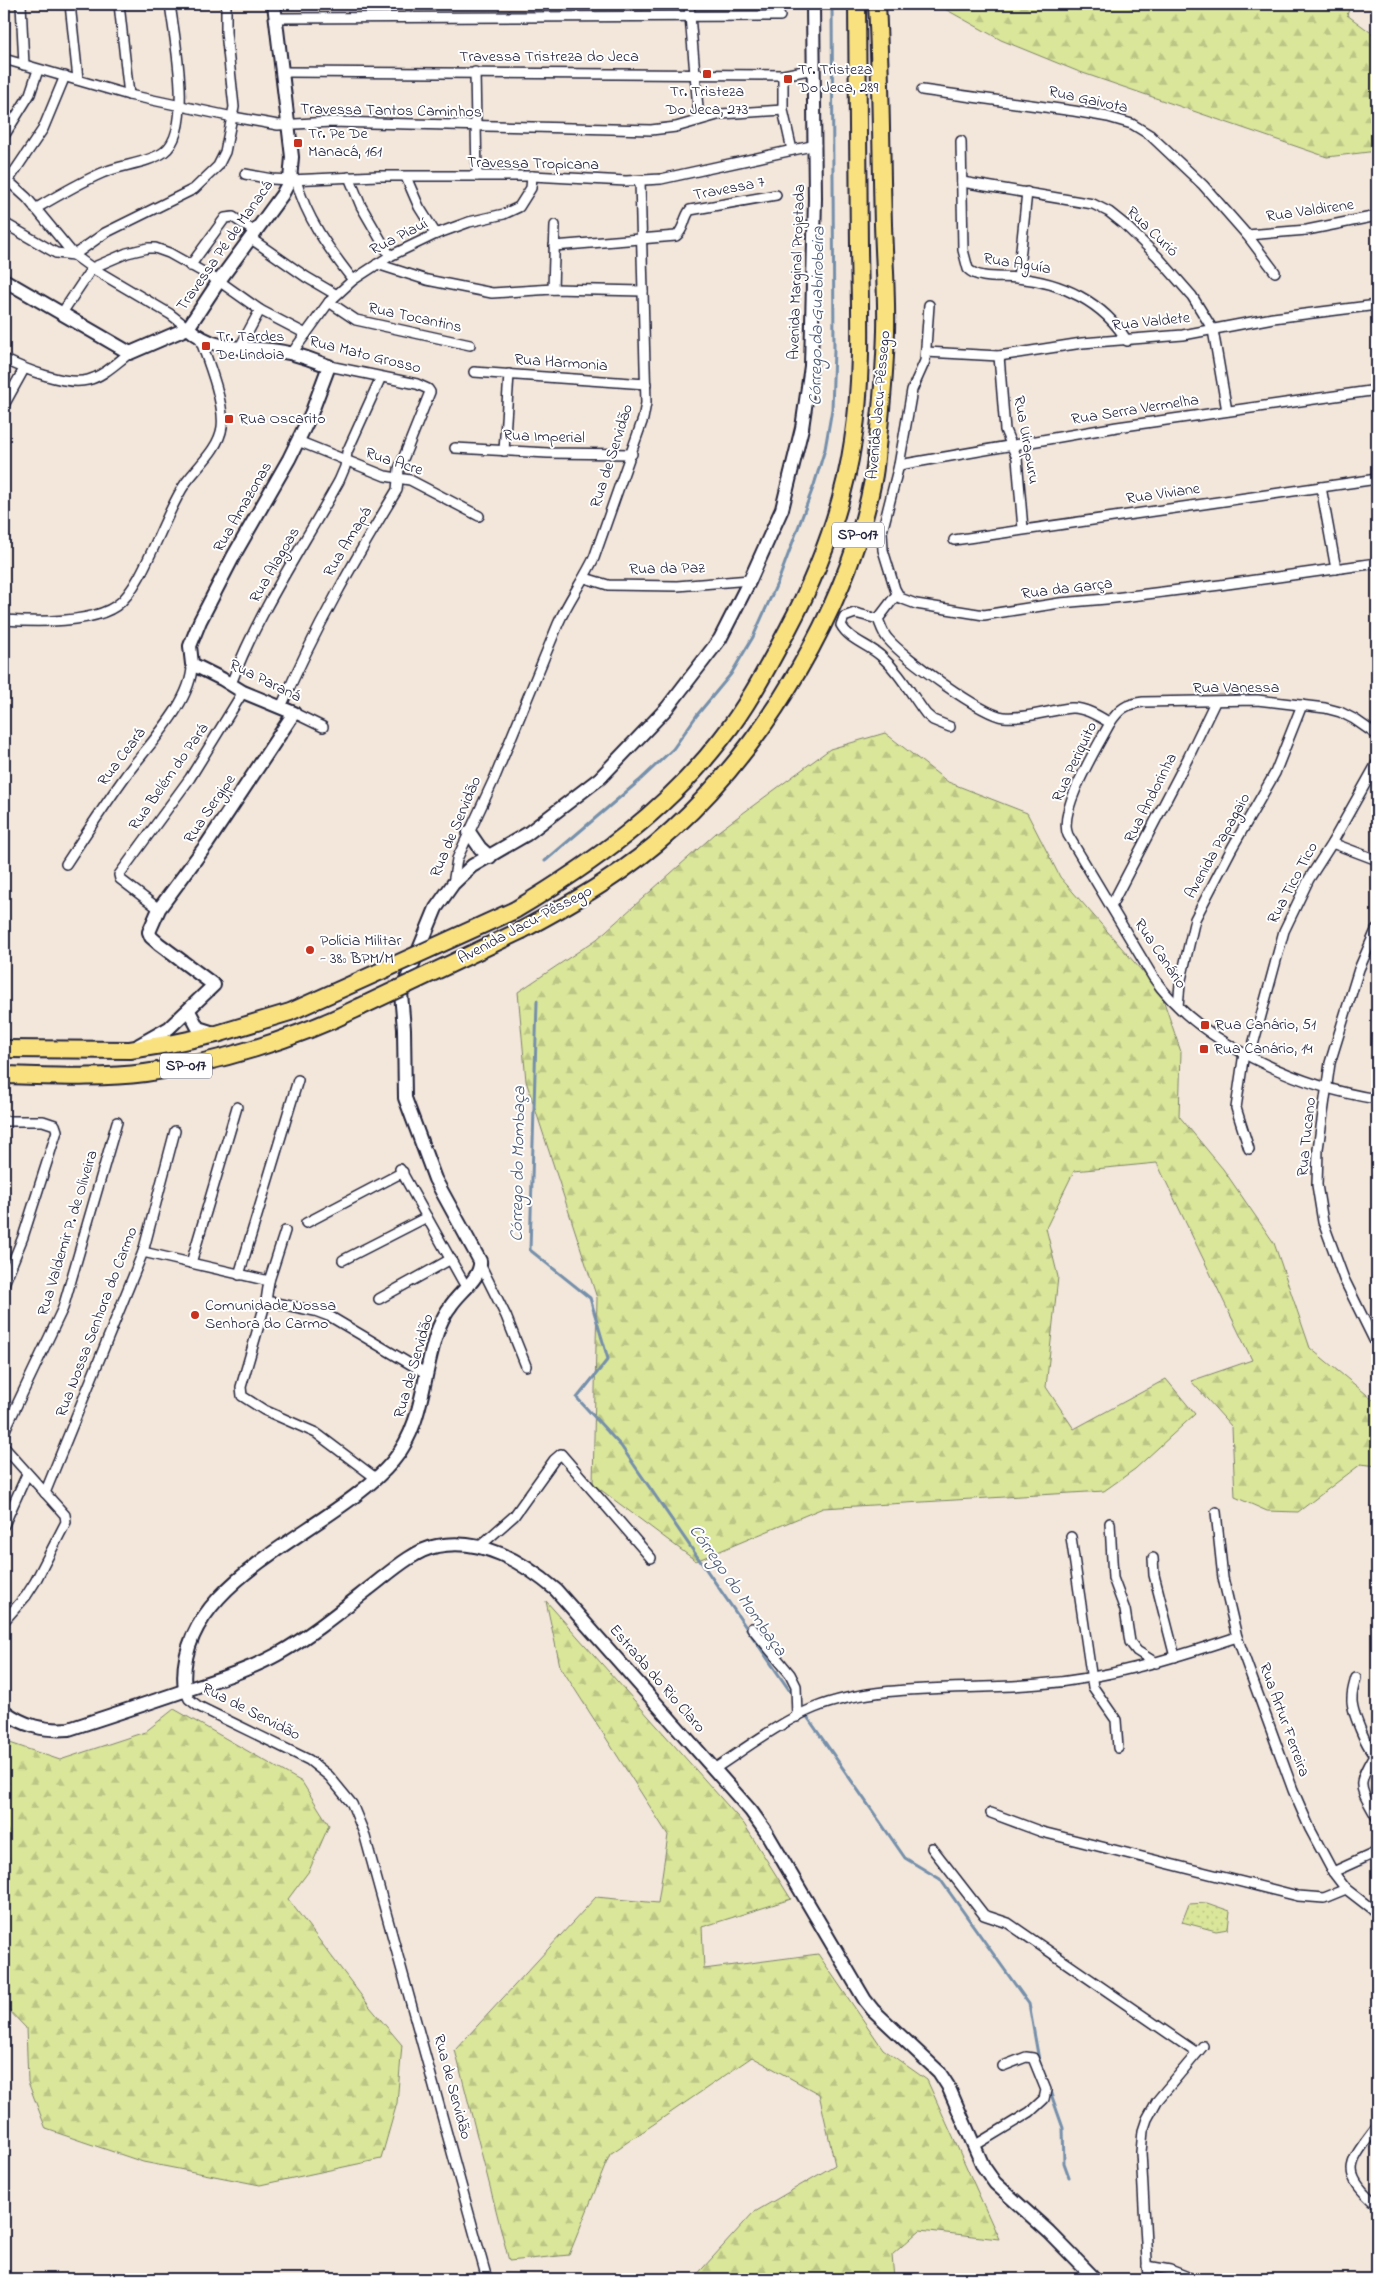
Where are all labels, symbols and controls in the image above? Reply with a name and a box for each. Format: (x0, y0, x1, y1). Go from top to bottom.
street label: Travessa Tristreza do Jeca (459, 45, 639, 69)
place label: Tr. Tristeza Do Jeca, 289 (797, 58, 878, 100)
marker: Tr. Tristeza Do Jeca, 273 (701, 68, 713, 80)
marker: Tr. Tristeza Do Jeca, 289 (782, 73, 794, 85)
place label: Tr. Tristeza Do Jeca, 273 (665, 80, 748, 122)
street label: Rua Gaivota (1046, 80, 1130, 120)
street label: Travessa Tantos Caminhos (300, 97, 482, 125)
place label: Tr. Pe De Manacá, 161 (308, 122, 382, 164)
marker: Tr. Pe De Manacá, 161 (292, 137, 304, 149)
street label: Travessa Tropicana (467, 151, 599, 177)
street label: Travessa 7 (691, 170, 767, 208)
street label: Travessa Pé de Manacá (171, 176, 279, 316)
street label: Avenida Marginal Projetada (782, 184, 812, 360)
street label: Rua Valdirene (1265, 193, 1356, 229)
street label: Rua Curió (1120, 201, 1184, 263)
street label: Rua Piauí (366, 212, 432, 262)
water label: Córrego da Guabirobeira (803, 226, 833, 406)
street label: Rua Aguía (981, 247, 1053, 281)
street label: Rua Tocantins (366, 296, 464, 340)
street label: Rua Valdete (1111, 306, 1192, 338)
place label: Tr. Tardes De Lindoia (215, 325, 284, 367)
street label: Rua Mato Grosso (307, 329, 423, 381)
street label: Avenida Jacu-Pêssego (861, 330, 897, 480)
marker: Tr. Tardes De Lindoia (200, 340, 212, 352)
street label: Rua Harmonia (513, 348, 609, 378)
street label: Rua Serra Vermelha (1070, 388, 1200, 432)
street label: Rua Uirapuru (1006, 394, 1046, 486)
street label: Rua de Servidão (584, 401, 640, 511)
place label: Rua Oscarito (239, 407, 326, 431)
marker: Rua Oscarito (223, 413, 235, 425)
street label: Rua Imperial (503, 424, 586, 450)
street label: Rua Acre (362, 441, 427, 483)
street label: Rua Amazonas (207, 457, 279, 557)
street label: Rua Viviane (1124, 477, 1202, 511)
street label: Rua Amapá (318, 502, 378, 582)
road number: SP-017 (832, 522, 884, 548)
street label: Rua Alagoas (244, 523, 306, 607)
street label: Rua da Paz (629, 556, 705, 582)
street label: Rua da Garça (1020, 572, 1114, 606)
street label: Rua Paraná (225, 653, 305, 709)
street label: Rua Vanessa (1193, 676, 1279, 700)
street label: Rua Belém do Pará (123, 718, 215, 836)
street label: Rua Periquito (1046, 718, 1104, 806)
street label: Rua Ceará (92, 723, 152, 791)
street label: Rua Andorinha (1118, 749, 1184, 847)
street label: Rua Sergipe (178, 769, 242, 848)
street label: Rua de Servidão (424, 773, 488, 881)
street label: Avenida Papagaio (1179, 789, 1257, 903)
street label: Rua Tico Tico (1261, 838, 1325, 928)
street label: Avenida Jacu-Pêssego (454, 879, 596, 971)
street label: Rua Canário (1128, 914, 1192, 994)
place label: Polícia Militar - 38º BPM/M (320, 929, 402, 971)
marker: Polícia Militar - 38º BPM/M (304, 944, 316, 956)
place label: Rua Canário, 51 (1215, 1013, 1316, 1037)
marker: Rua Canário, 51 (1199, 1019, 1211, 1031)
place label: Rua Canário, 14 (1214, 1037, 1313, 1061)
marker: Rua Canário, 14 (1198, 1043, 1210, 1055)
road number: SP-017 (160, 1054, 212, 1078)
water label: Córrego do Mombaça (505, 1086, 533, 1242)
street label: Rua Tucano (1291, 1096, 1323, 1178)
street label: Rua Valdemir P. de Oliveira (31, 1147, 105, 1319)
street label: Rua Nossa Senhora do Carmo (50, 1223, 144, 1421)
place label: Comunidade Nossa Senhora do Carmo (205, 1294, 336, 1336)
marker: Comunidade Nossa Senhora do Carmo (189, 1309, 201, 1321)
street label: Rua de Servidão (388, 1311, 440, 1421)
water label: Córrego do Mombaça (682, 1520, 792, 1662)
street label: Estrada do Rio Claro (603, 1619, 711, 1739)
street label: Rua Artur Ferreira (1252, 1660, 1316, 1780)
street label: Rua de Servidão (198, 1677, 304, 1747)
street label: Rua de Servidão (426, 2032, 478, 2142)

